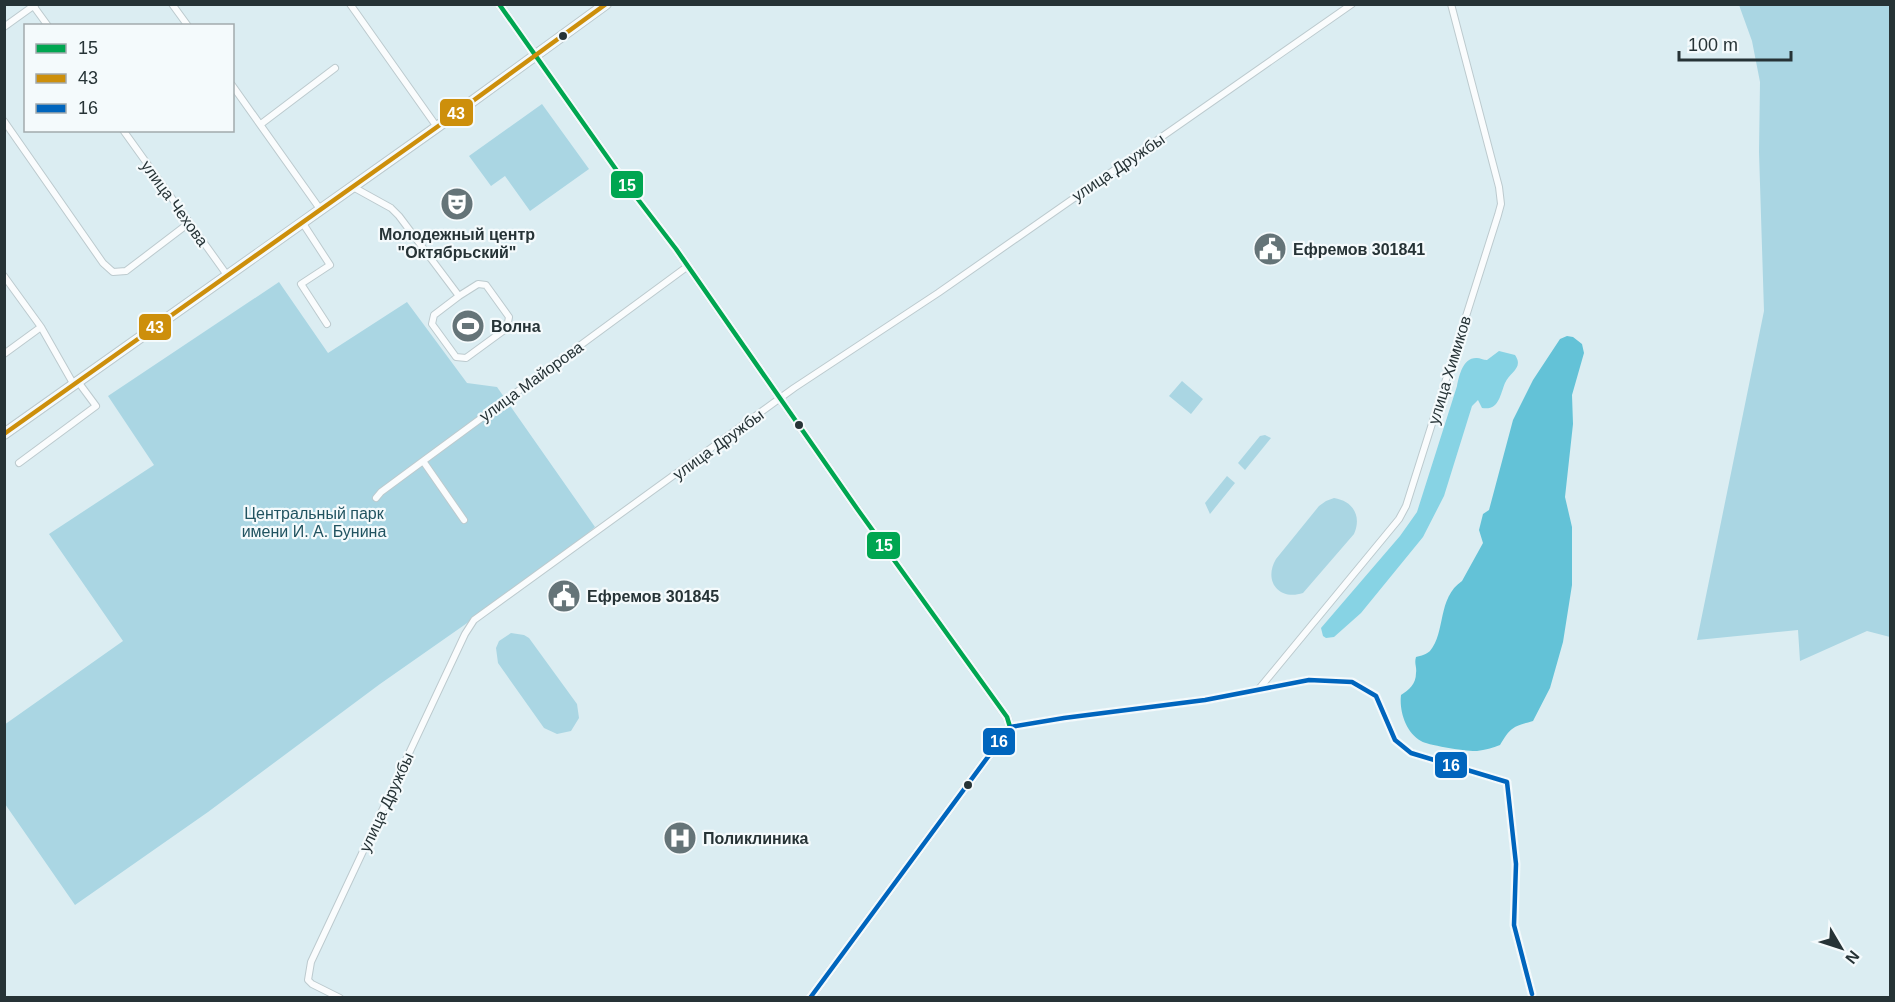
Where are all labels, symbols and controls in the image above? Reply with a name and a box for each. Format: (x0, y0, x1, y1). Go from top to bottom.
legend (24, 24, 234, 132)
scale bar (1679, 24, 1792, 62)
unlabelled marker (557, 30, 569, 42)
text: 100 m (1688, 35, 1738, 55)
text: 15 (78, 38, 98, 58)
text: 43 (78, 68, 98, 88)
text: 16 (78, 98, 98, 118)
line badge: 43 (439, 98, 474, 127)
text: 43 (447, 105, 465, 122)
street label: улица Дружбы (1069, 130, 1168, 205)
street label: улица Чехова (138, 157, 211, 249)
line badge: 15 (610, 170, 644, 199)
text: 15 (618, 177, 636, 194)
theatre icon: Молодежный центр "Октябрьский" (439, 186, 475, 222)
place label: Молодежный центр "Октябрьский" (379, 226, 535, 261)
public building icon: Ефремов 301841 (1252, 231, 1288, 267)
place label: Ефремов 301841 (1293, 241, 1425, 258)
sports icon: Волна (450, 308, 486, 344)
line badge: 43 (138, 313, 172, 341)
street label: улица Химиков (1425, 314, 1474, 426)
place label: Волна (491, 318, 541, 335)
text: 43 (146, 319, 164, 336)
street label: улица Майорова (476, 338, 586, 425)
street label: улица Дружбы (670, 406, 767, 483)
unlabelled marker (793, 419, 805, 431)
park label: Центральный парк имени И. А. Бунина (242, 505, 386, 540)
line badge: 15 (866, 531, 901, 560)
text: 15 (875, 537, 893, 554)
public building icon: Ефремов 301845 (546, 578, 582, 614)
place label: Ефремов 301845 (587, 588, 719, 605)
line badge: 16 (982, 727, 1016, 756)
text: 16 (990, 733, 1008, 750)
street label: улица Дружбы (356, 750, 417, 855)
line badge: 16 (1434, 751, 1468, 779)
text: 16 (1442, 757, 1460, 774)
unlabelled marker (962, 779, 974, 791)
hospital icon: Поликлиника (662, 820, 698, 856)
place label: Поликлиника (703, 830, 809, 847)
north arrow (1811, 918, 1871, 978)
text: N (1842, 947, 1863, 967)

